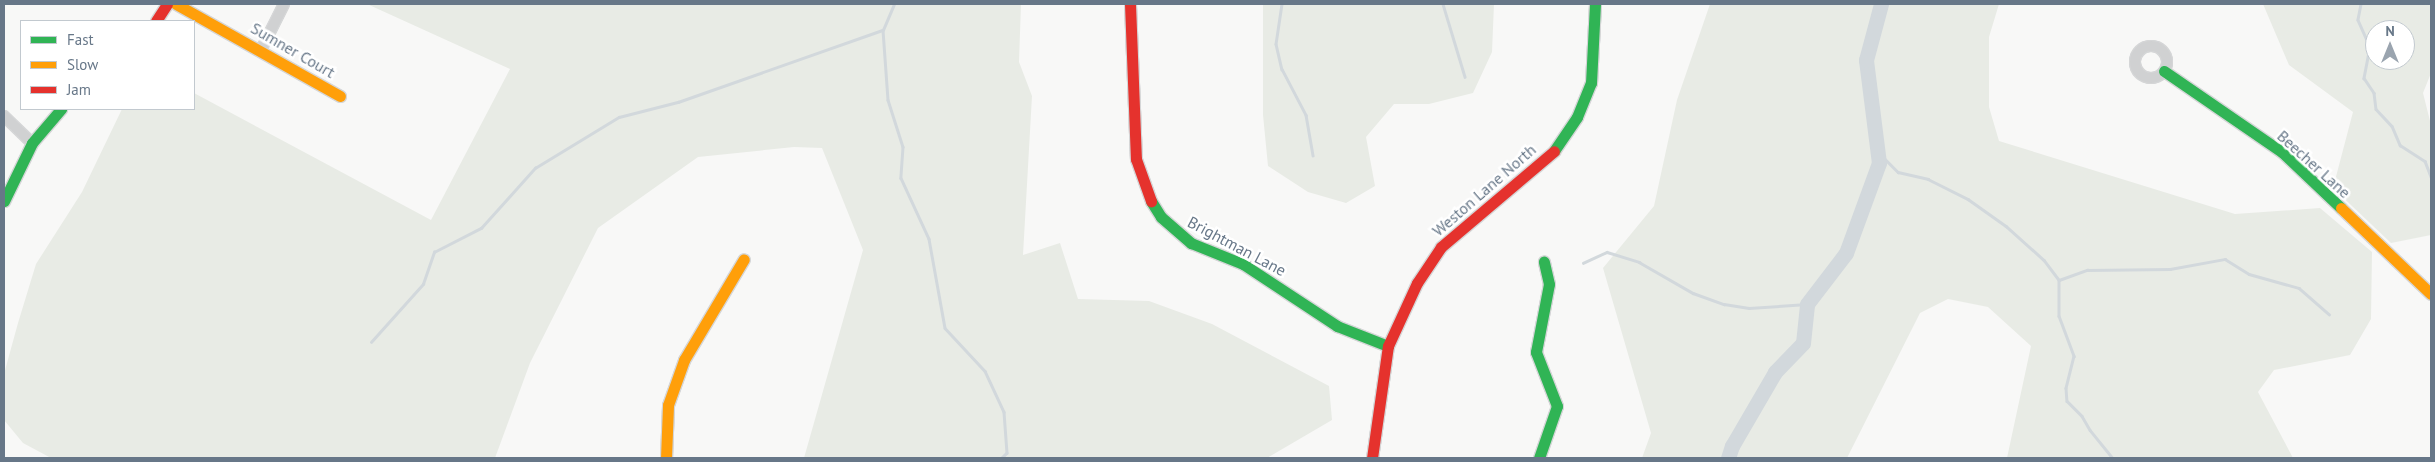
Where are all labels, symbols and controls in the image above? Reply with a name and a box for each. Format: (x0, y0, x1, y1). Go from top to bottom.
street label: Sumner Court (248, 18, 338, 82)
legend (20, 20, 195, 110)
north arrow (2365, 20, 2415, 70)
text: N (2385, 22, 2395, 40)
text: Fast (67, 30, 94, 49)
text: Slow (67, 55, 98, 74)
text: Jam (67, 80, 91, 99)
street label: Beecher Lane (2273, 126, 2355, 202)
street label: Weston Lane North (1428, 140, 1540, 240)
street label: Brightman Lane (1185, 212, 1289, 280)

